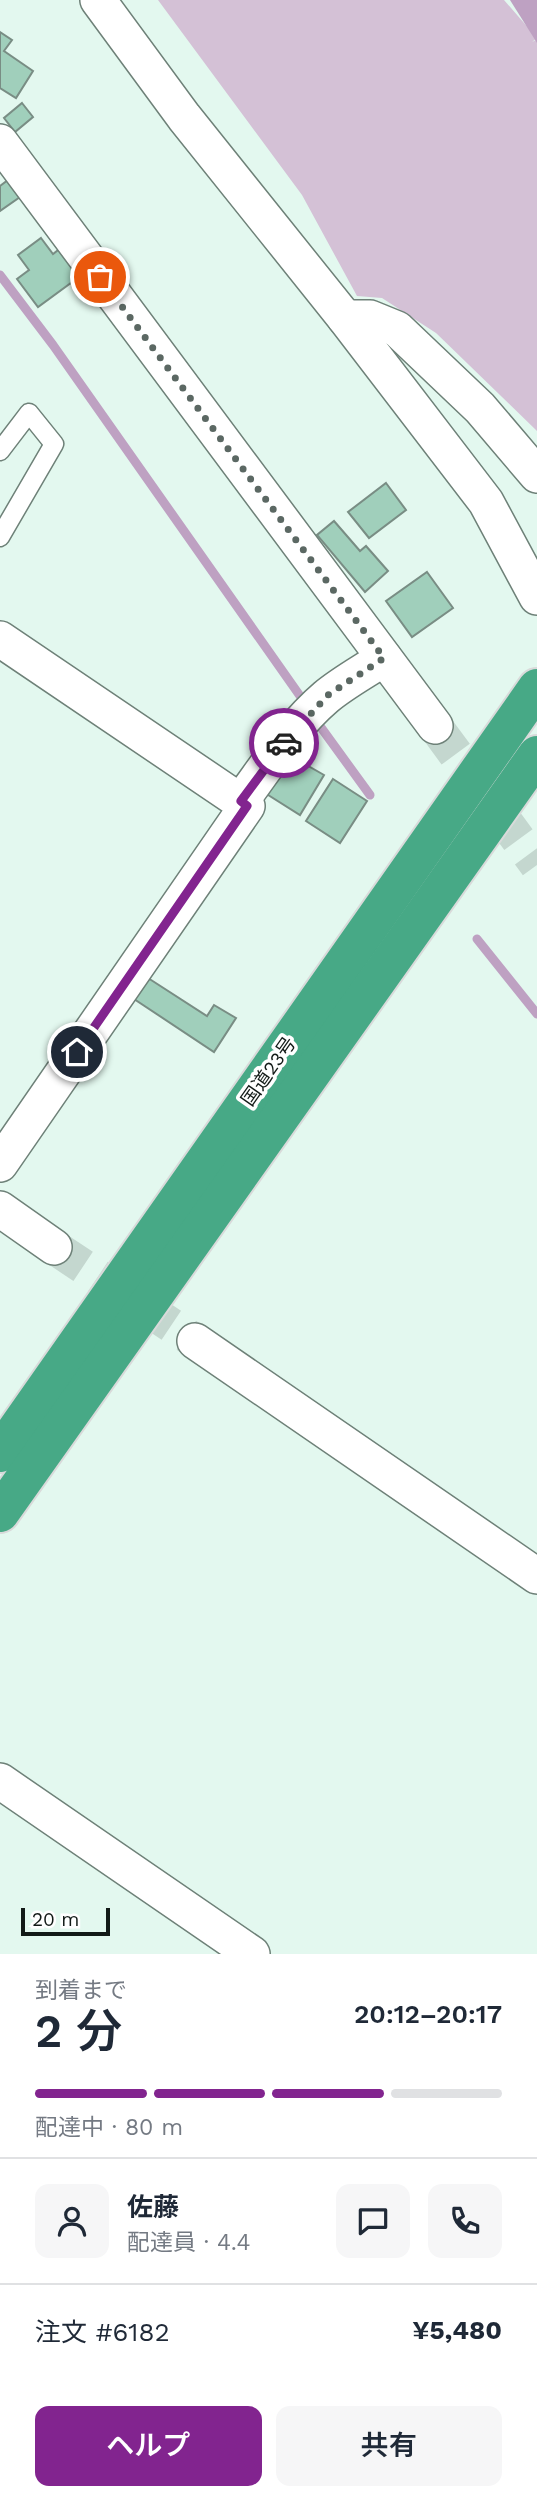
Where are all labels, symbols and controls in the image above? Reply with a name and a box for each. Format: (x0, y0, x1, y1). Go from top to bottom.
pin (70, 247, 130, 307)
icon: bag (81, 258, 119, 296)
courier (249, 708, 319, 778)
icon: car (265, 724, 303, 762)
pin (47, 1022, 107, 1082)
street label: 国道23号 (236, 1032, 301, 1110)
icon: home (58, 1033, 96, 1071)
scale bar (21, 1905, 110, 1937)
text: 20 m (32, 1908, 79, 1931)
text: 到着まで (35, 1977, 127, 2004)
text: 20:12–20:17 (354, 1999, 502, 2029)
text: 2 分 (35, 2004, 122, 2058)
text: 配達中 · 80 m (35, 2114, 183, 2141)
button: person (35, 2184, 109, 2258)
button: chat (336, 2184, 410, 2258)
button: phone (428, 2184, 502, 2258)
text: 佐藤 (127, 2192, 179, 2222)
text: 配達員 · 4.4 (127, 2229, 251, 2256)
text: ¥5,480 (412, 2315, 502, 2345)
text: 注文 #6182 (35, 2317, 170, 2347)
button: ヘルプ (35, 2406, 262, 2486)
button: 共有 (276, 2406, 502, 2486)

